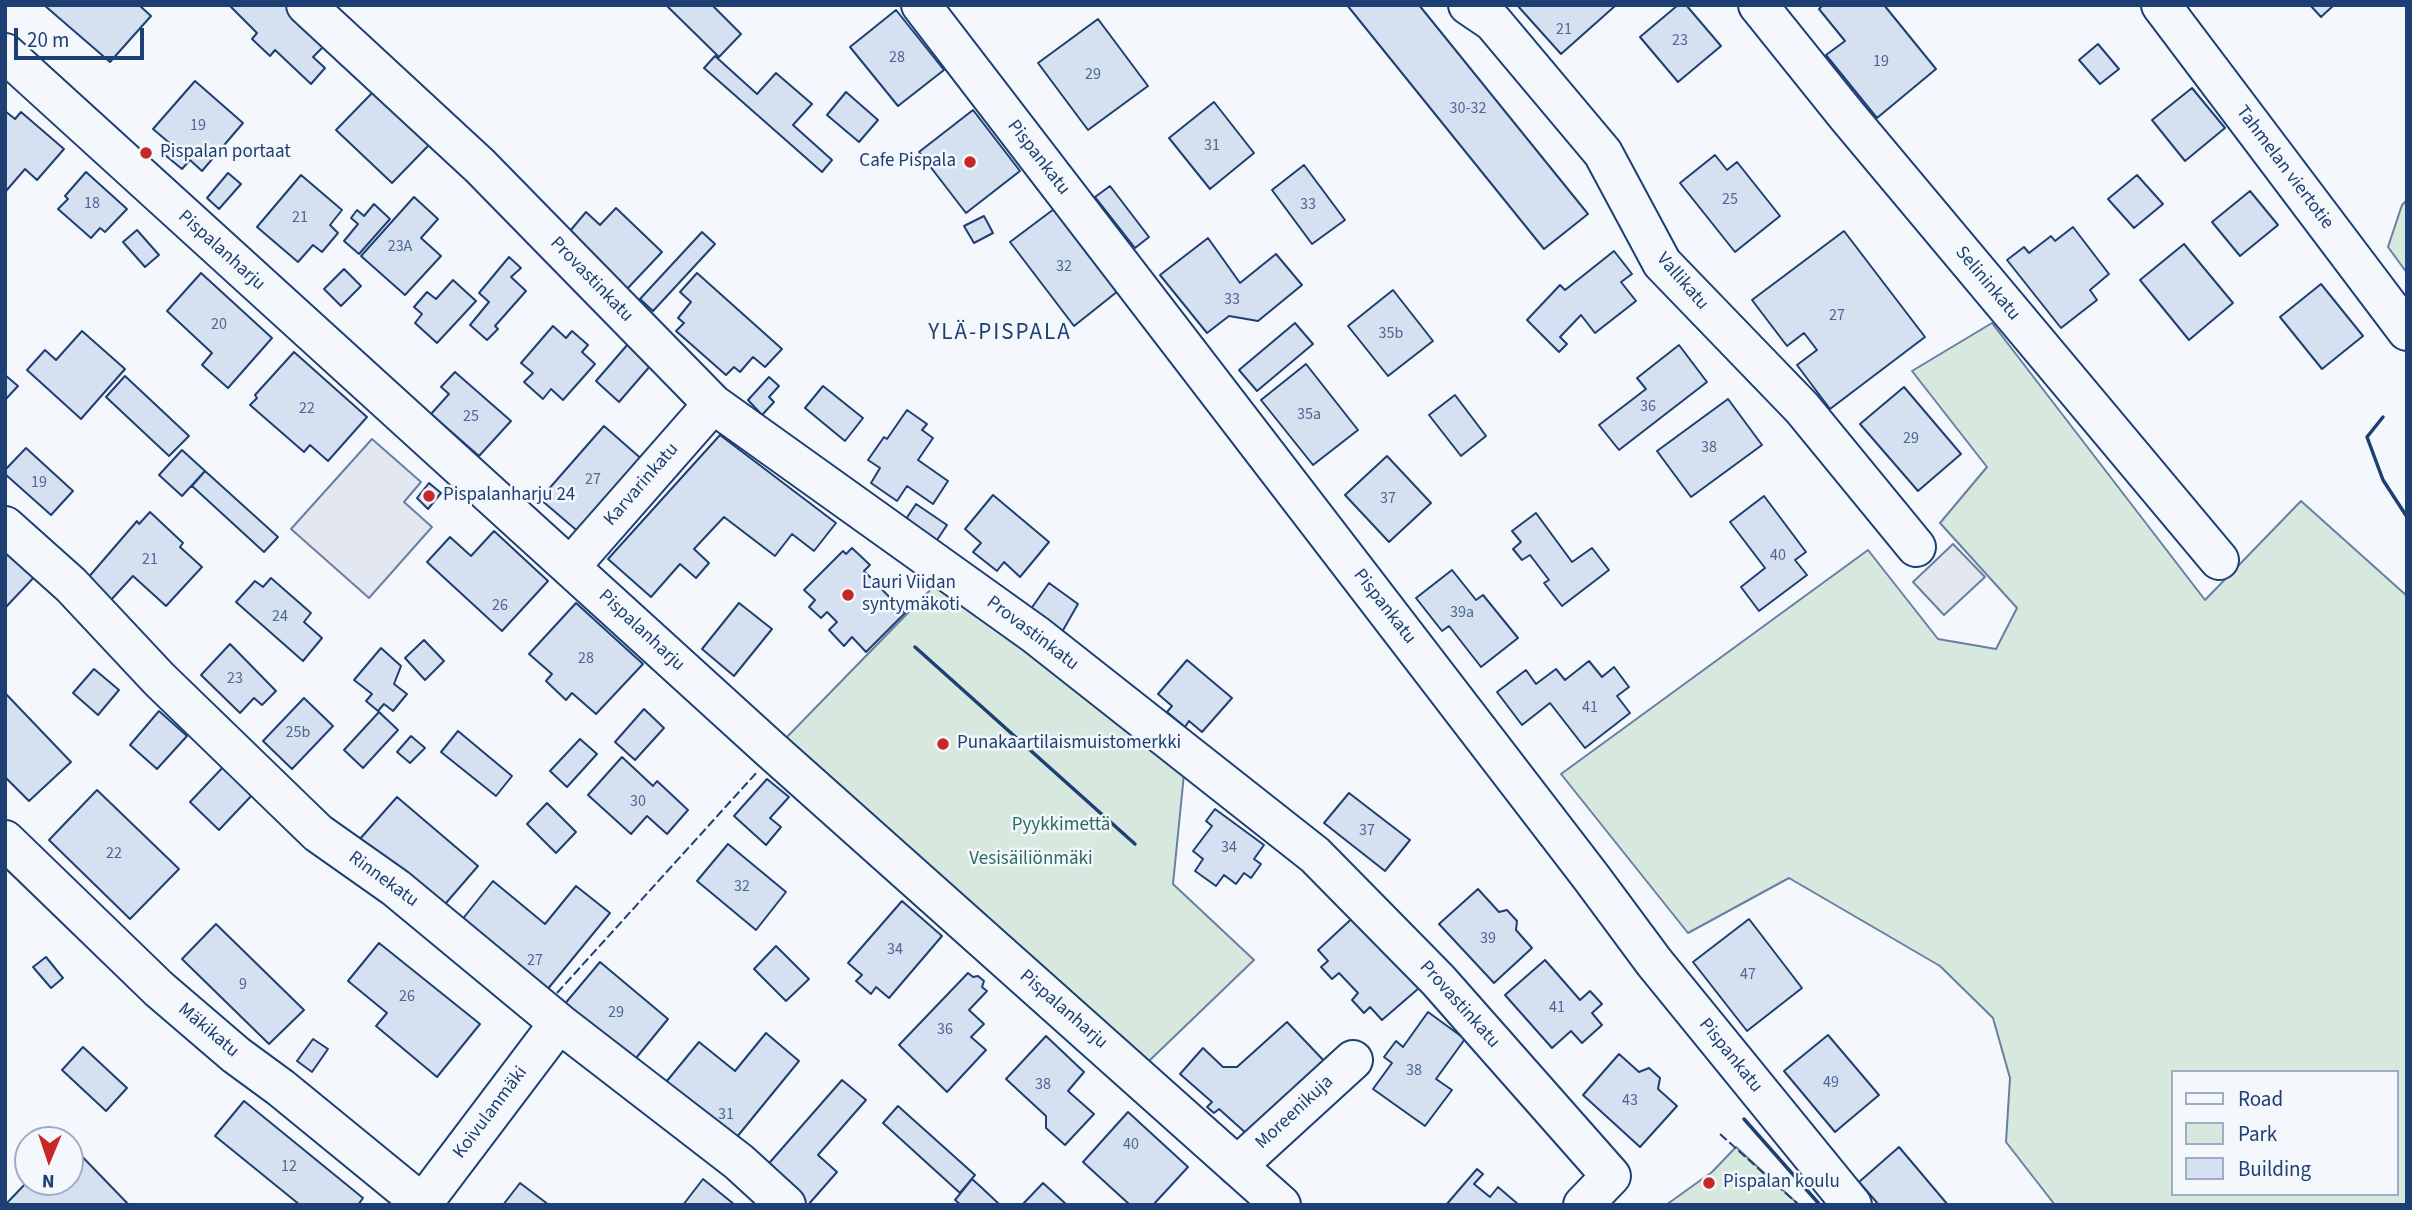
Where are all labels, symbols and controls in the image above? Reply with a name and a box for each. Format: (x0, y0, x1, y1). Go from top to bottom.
scale bar (18, 14, 147, 58)
house number: 21 (1556, 20, 1572, 40)
text: 20 m (27, 25, 69, 55)
house number: 23 (1672, 31, 1688, 51)
house number: 28 (889, 48, 905, 68)
house number: 19 (1873, 52, 1889, 72)
house number: 29 (1085, 65, 1101, 85)
house number: 30-32 (1450, 99, 1486, 119)
street label: Tahmelan viertotie (2230, 102, 2338, 234)
house number: 19 (190, 116, 206, 136)
street label: Pispankatu (1002, 116, 1074, 200)
house number: 31 (1204, 136, 1220, 156)
place label: Pispalan portaat (160, 142, 291, 164)
marker: Pispalan portaat (138, 145, 154, 161)
place label: Cafe Pispala (859, 151, 956, 173)
marker: Cafe Pispala (962, 154, 978, 170)
house number: 25 (1722, 190, 1738, 210)
house number: 18 (84, 194, 100, 214)
house number: 33 (1300, 195, 1316, 215)
street label: Pispalanharju (173, 206, 269, 296)
house number: 21 (292, 208, 308, 228)
street label: Provastinkatu (545, 233, 637, 327)
house number: 23A (388, 237, 412, 257)
street label: Selininkatu (1949, 242, 2025, 326)
street label: Vallikatu (1651, 249, 1713, 315)
house number: 32 (1056, 257, 1072, 277)
house number: 33 (1224, 290, 1240, 310)
house number: 27 (1829, 306, 1845, 326)
house number: 20 (211, 315, 227, 335)
district label: YLÄ-PISPALA (930, 320, 1070, 348)
house number: 35b (1379, 324, 1403, 344)
house number: 36 (1640, 397, 1656, 417)
house number: 22 (299, 399, 315, 419)
house number: 35a (1297, 405, 1321, 425)
house number: 25 (463, 407, 479, 427)
house number: 29 (1903, 429, 1919, 449)
house number: 38 (1701, 438, 1717, 458)
street label: Karvarinkatu (600, 439, 684, 531)
house number: 27 (585, 470, 601, 490)
house number: 19 (31, 473, 47, 493)
place label: Pispalanharju 24 (443, 485, 575, 507)
marker: Pispalanharju 24 (421, 488, 437, 504)
house number: 37 (1380, 489, 1396, 509)
house number: 40 (1770, 546, 1786, 566)
house number: 21 (142, 550, 158, 570)
street label: Pispankatu (1348, 565, 1420, 649)
place label: Lauri Viidan syntymäkoti (862, 573, 960, 617)
street label: Pispalanharju (593, 585, 689, 677)
marker: Lauri Viidan syntymäkoti (840, 587, 856, 603)
street label: Provastinkatu (981, 592, 1083, 676)
house number: 26 (492, 596, 508, 616)
house number: 39a (1450, 603, 1474, 623)
house number: 24 (272, 607, 288, 627)
house number: 28 (578, 649, 594, 669)
house number: 23 (227, 669, 243, 689)
house number: 41 (1582, 698, 1598, 718)
house number: 25b (286, 723, 310, 743)
place label: Punakaartilaismuistomerkki (957, 733, 1181, 755)
marker: Punakaartilaismuistomerkki (935, 736, 951, 752)
house number: 30 (630, 792, 646, 812)
park label: Pyykkimettä (1012, 815, 1110, 837)
house number: 37 (1359, 821, 1375, 841)
house number: 34 (1221, 838, 1237, 858)
house number: 22 (106, 844, 122, 864)
street label: Rinnekatu (344, 847, 422, 913)
park label: Vesisäiliönmäki (969, 849, 1093, 871)
house number: 32 (734, 877, 750, 897)
house number: 39 (1480, 929, 1496, 949)
house number: 34 (887, 940, 903, 960)
house number: 27 (527, 951, 543, 971)
street label: Provastinkatu (1414, 957, 1504, 1053)
street label: Pispalanharju (1014, 965, 1112, 1055)
house number: 47 (1740, 965, 1756, 985)
house number: 9 (239, 975, 247, 995)
house number: 26 (399, 987, 415, 1007)
house number: 41 (1549, 998, 1565, 1018)
street label: Mäkikatu (173, 999, 243, 1063)
house number: 29 (608, 1003, 624, 1023)
street label: Pispankatu (1693, 1014, 1767, 1098)
house number: 36 (937, 1020, 953, 1040)
house number: 38 (1406, 1061, 1422, 1081)
street label: Koivulanmäki (449, 1063, 533, 1163)
legend (2170, 1070, 2398, 1196)
street label: Moreenikuja (1251, 1071, 1339, 1155)
house number: 49 (1823, 1073, 1839, 1093)
house number: 38 (1035, 1075, 1051, 1095)
text: Road (2238, 1084, 2283, 1114)
house number: 43 (1622, 1091, 1638, 1111)
house number: 31 (718, 1105, 734, 1125)
text: Park (2238, 1119, 2277, 1149)
north arrow (14, 1126, 84, 1196)
house number: 40 (1123, 1135, 1139, 1155)
text: Building (2238, 1154, 2311, 1184)
house number: 12 (281, 1157, 297, 1177)
text: N (42, 1167, 55, 1194)
place label: Pispalan koulu (1723, 1172, 1840, 1194)
marker: Pispalan koulu (1701, 1175, 1717, 1191)

